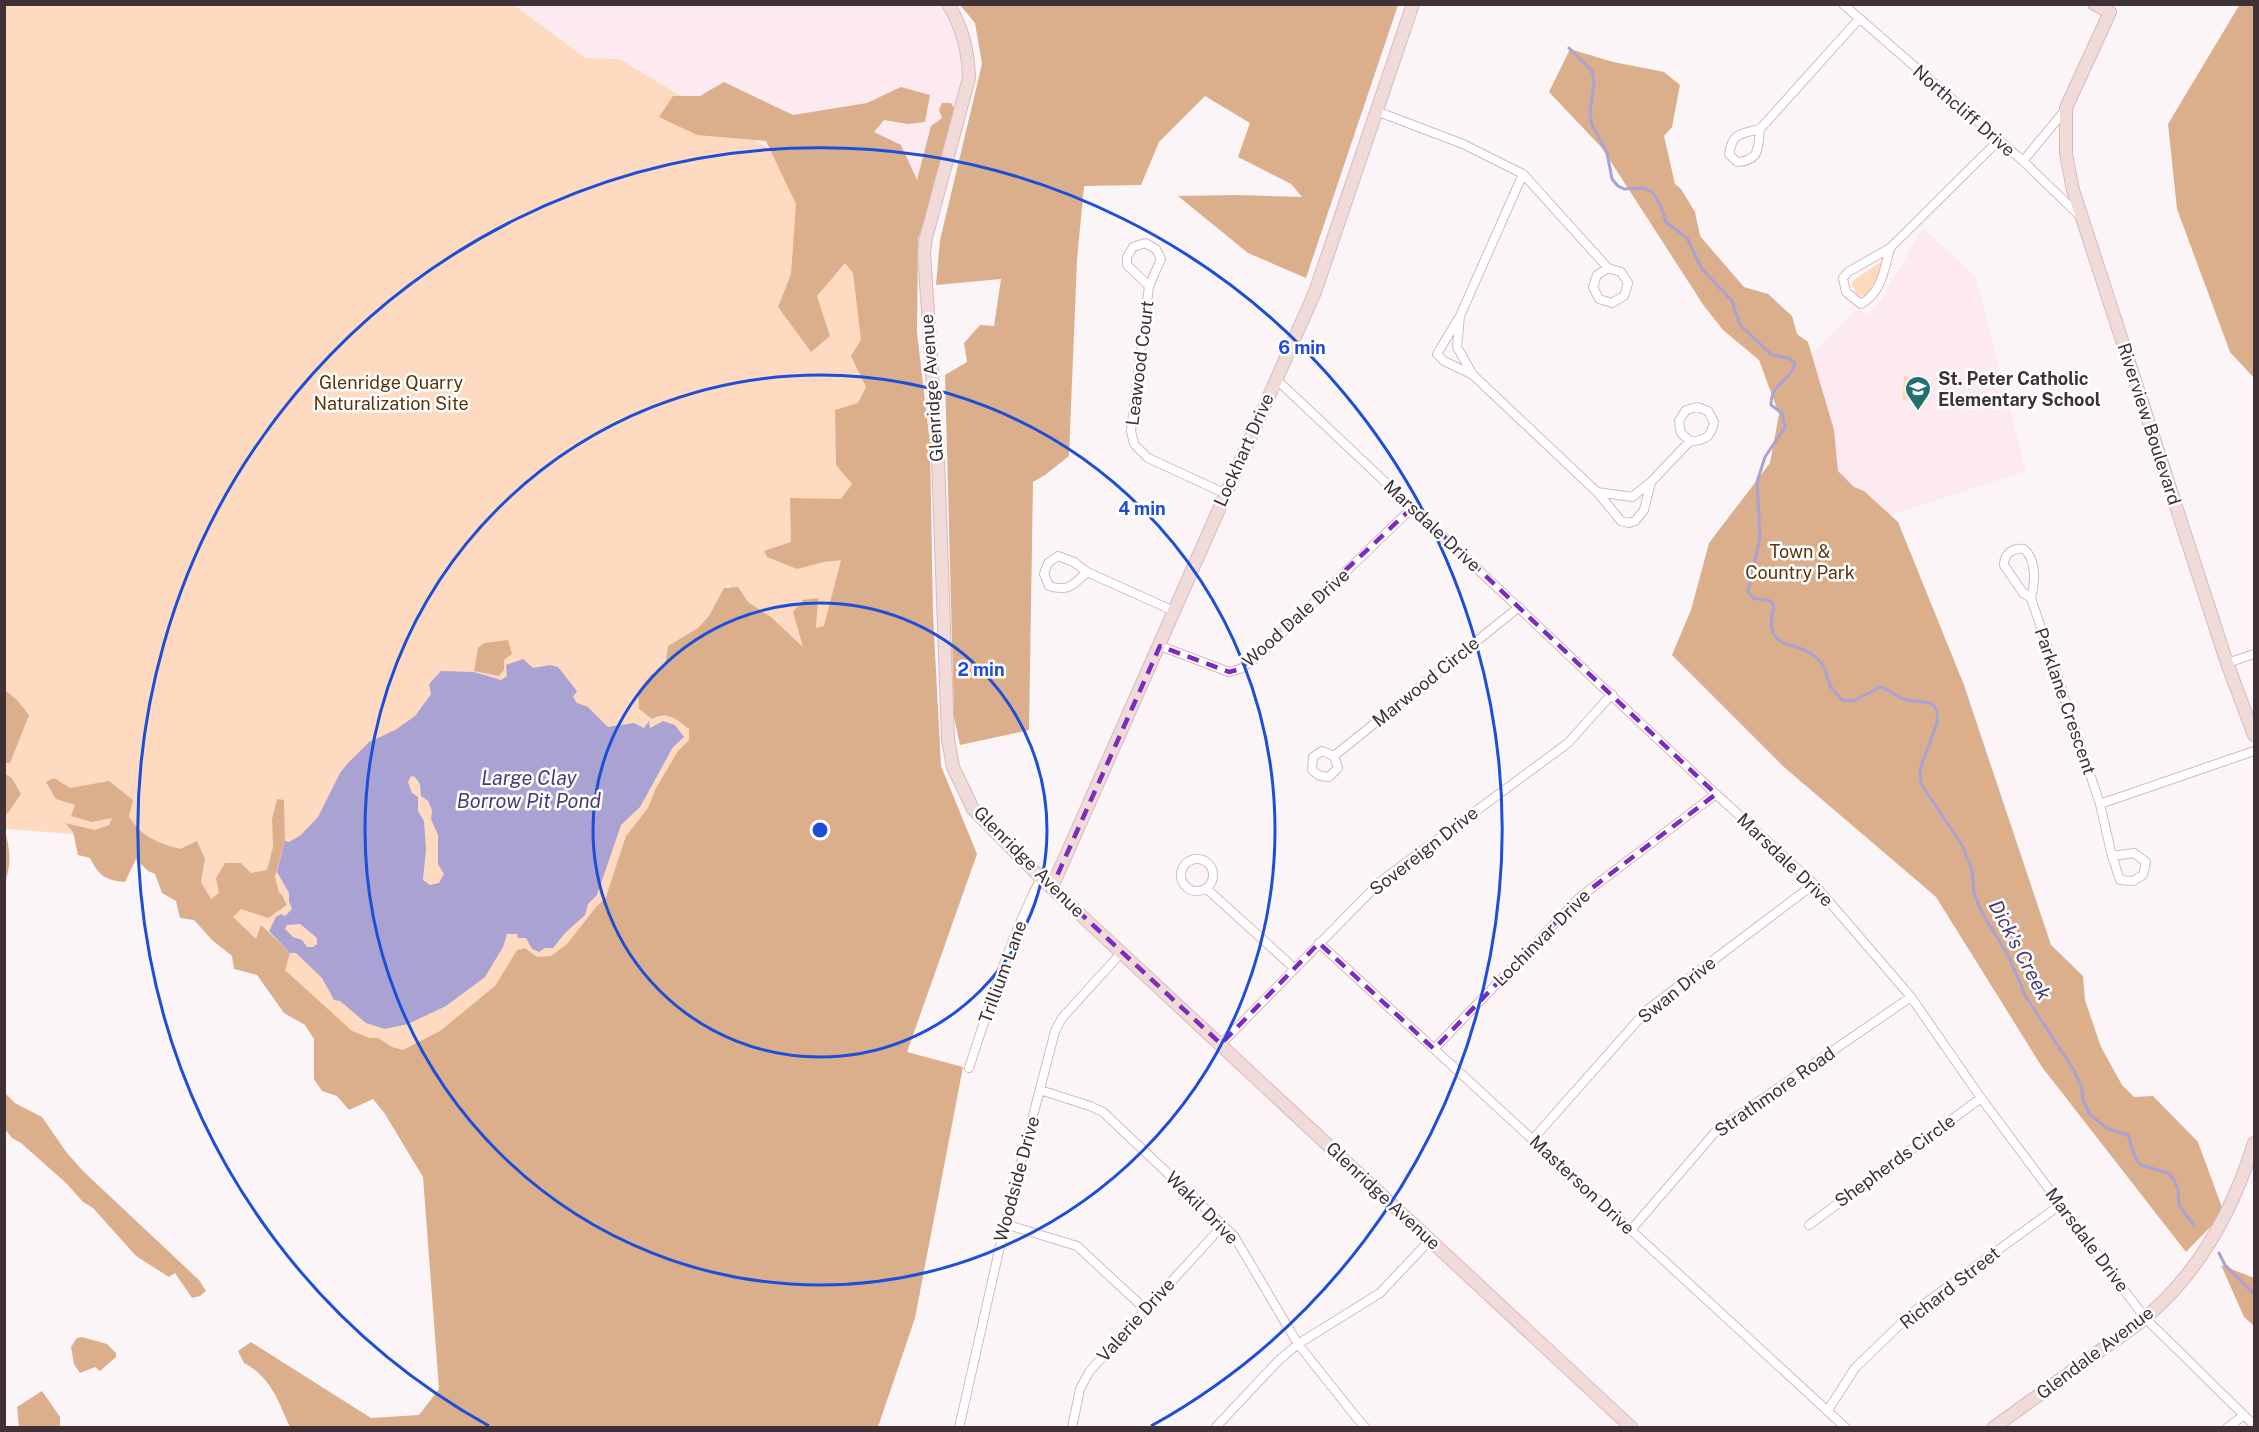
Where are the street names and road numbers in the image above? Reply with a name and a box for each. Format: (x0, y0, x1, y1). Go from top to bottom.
street label: Northcliff Drive (1909, 61, 2020, 161)
street label: Leawood Court (1121, 299, 1158, 427)
street label: Glenridge Avenue (916, 313, 947, 463)
street label: Riverview Boulevard (2113, 340, 2186, 508)
street label: Lockhart Drive (1209, 390, 1278, 510)
street label: Marsdale Drive (1379, 475, 1485, 576)
street label: Wood Dale Drive (1238, 564, 1354, 671)
street label: Parklane Crescent (2030, 625, 2100, 777)
street label: Marwood Circle (1368, 632, 1483, 731)
street label: Glenridge Avenue (970, 802, 1089, 921)
street label: Sovereign Drive (1365, 802, 1482, 899)
street label: Marsdale Drive (1733, 809, 1838, 911)
street label: Lochinvar Drive (1489, 885, 1594, 990)
street label: Trillium Lane (974, 918, 1031, 1026)
street label: Swan Drive (1634, 952, 1720, 1027)
street label: Strathmore Road (1710, 1042, 1839, 1141)
street label: Shepherds Circle (1830, 1110, 1959, 1211)
street label: Woodside Drive (990, 1114, 1043, 1244)
street label: Masterson Drive (1526, 1131, 1639, 1239)
street label: Glenridge Avenue (1322, 1137, 1445, 1254)
street label: Wakil Drive (1162, 1167, 1243, 1248)
street label: Marsdale Drive (2041, 1183, 2133, 1296)
street label: Richard Street (1896, 1242, 2004, 1333)
street label: Valerie Drive (1093, 1273, 1179, 1366)
street label: Glendale Avenue (2032, 1302, 2157, 1403)

